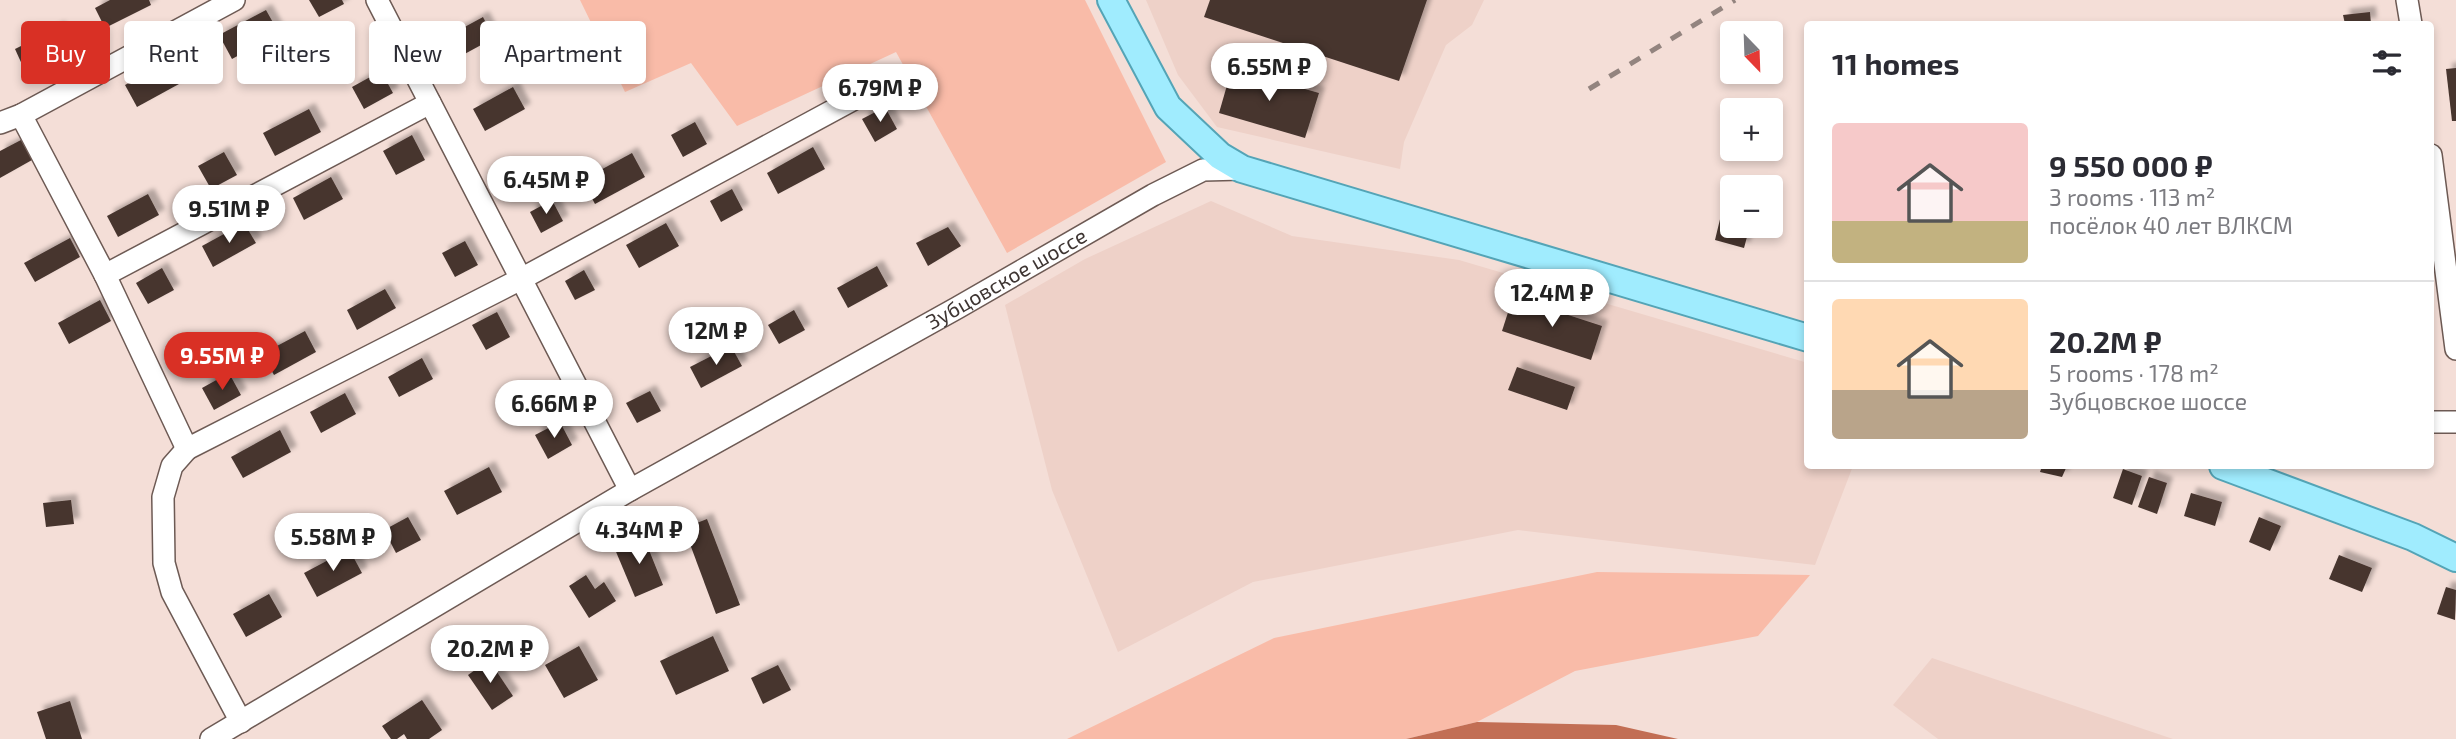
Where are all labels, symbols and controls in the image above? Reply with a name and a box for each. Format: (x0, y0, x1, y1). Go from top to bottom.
chip: Buy (21, 21, 110, 84)
chip: Rent (124, 21, 223, 84)
chip: Filters (237, 21, 355, 84)
chip: New (369, 21, 466, 84)
chip: Apartment (480, 21, 646, 84)
north arrow (1720, 21, 1783, 84)
map controls (1720, 21, 1783, 238)
pin: 6.55M ₽ (1204, 43, 1334, 103)
icon: filters (2368, 44, 2406, 82)
text: 11 homes (1832, 45, 1959, 81)
text: 6.55M ₽ (1227, 52, 1311, 80)
pin: 6.79M ₽ (815, 64, 945, 124)
text: 6.79M ₽ (838, 73, 922, 101)
button: + (1720, 98, 1783, 161)
text: 9 550 000 ₽ (2049, 147, 2213, 183)
icon: home (1888, 151, 1972, 235)
pin: 6.45M ₽ (481, 156, 611, 216)
text: 6.45M ₽ (503, 165, 589, 193)
button: − (1720, 175, 1783, 238)
text: 3 rooms · 113 m² (2049, 183, 2215, 211)
pin: 9.51M ₽ (164, 186, 294, 245)
text: 9.51M ₽ (188, 194, 270, 222)
text: посёлок 40 лет ВЛКСМ (2049, 211, 2293, 239)
street label: Зубцовское шоссе (921, 222, 1091, 334)
pin: 12.4M ₽ (1487, 270, 1617, 329)
text: 12.4M ₽ (1510, 278, 1594, 306)
pin: 12M ₽ (667, 308, 765, 367)
text: 12M ₽ (685, 316, 747, 344)
text: 20.2M ₽ (2049, 323, 2162, 359)
icon: home (1888, 327, 1972, 411)
pin: 9.55M ₽ (157, 332, 287, 392)
text: 9.55M ₽ (180, 341, 264, 369)
text: 5 rooms · 178 m² (2049, 359, 2219, 387)
pin: 6.66M ₽ (489, 380, 619, 440)
text: Зубцовское шоссе (2049, 387, 2247, 415)
text: 6.66M ₽ (511, 389, 597, 417)
pin: 4.34M ₽ (574, 506, 704, 566)
pin: 5.58M ₽ (268, 514, 398, 573)
text: 4.34M ₽ (595, 515, 683, 543)
text: 5.58M ₽ (291, 522, 375, 550)
pin: 20.2M ₽ (425, 626, 555, 685)
text: 20.2M ₽ (447, 634, 533, 662)

